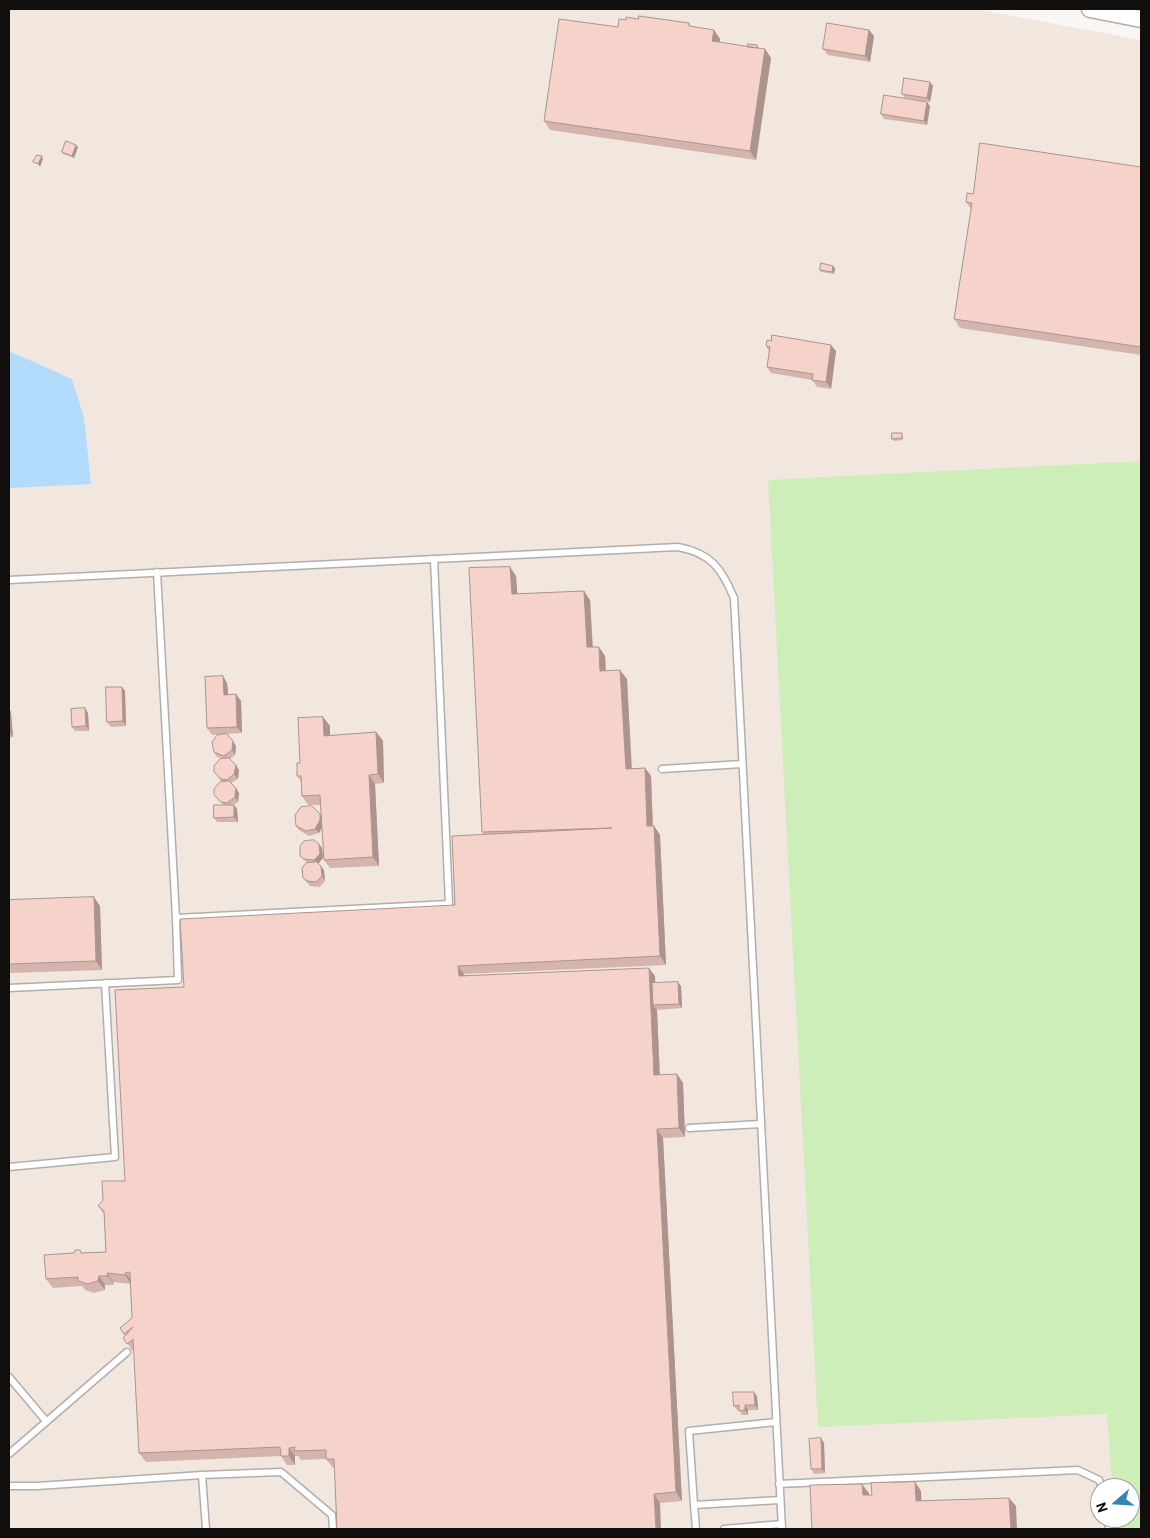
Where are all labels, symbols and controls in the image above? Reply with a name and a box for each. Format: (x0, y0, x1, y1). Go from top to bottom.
north arrow (1090, 1478, 1140, 1528)
text: N (1092, 1501, 1111, 1515)

